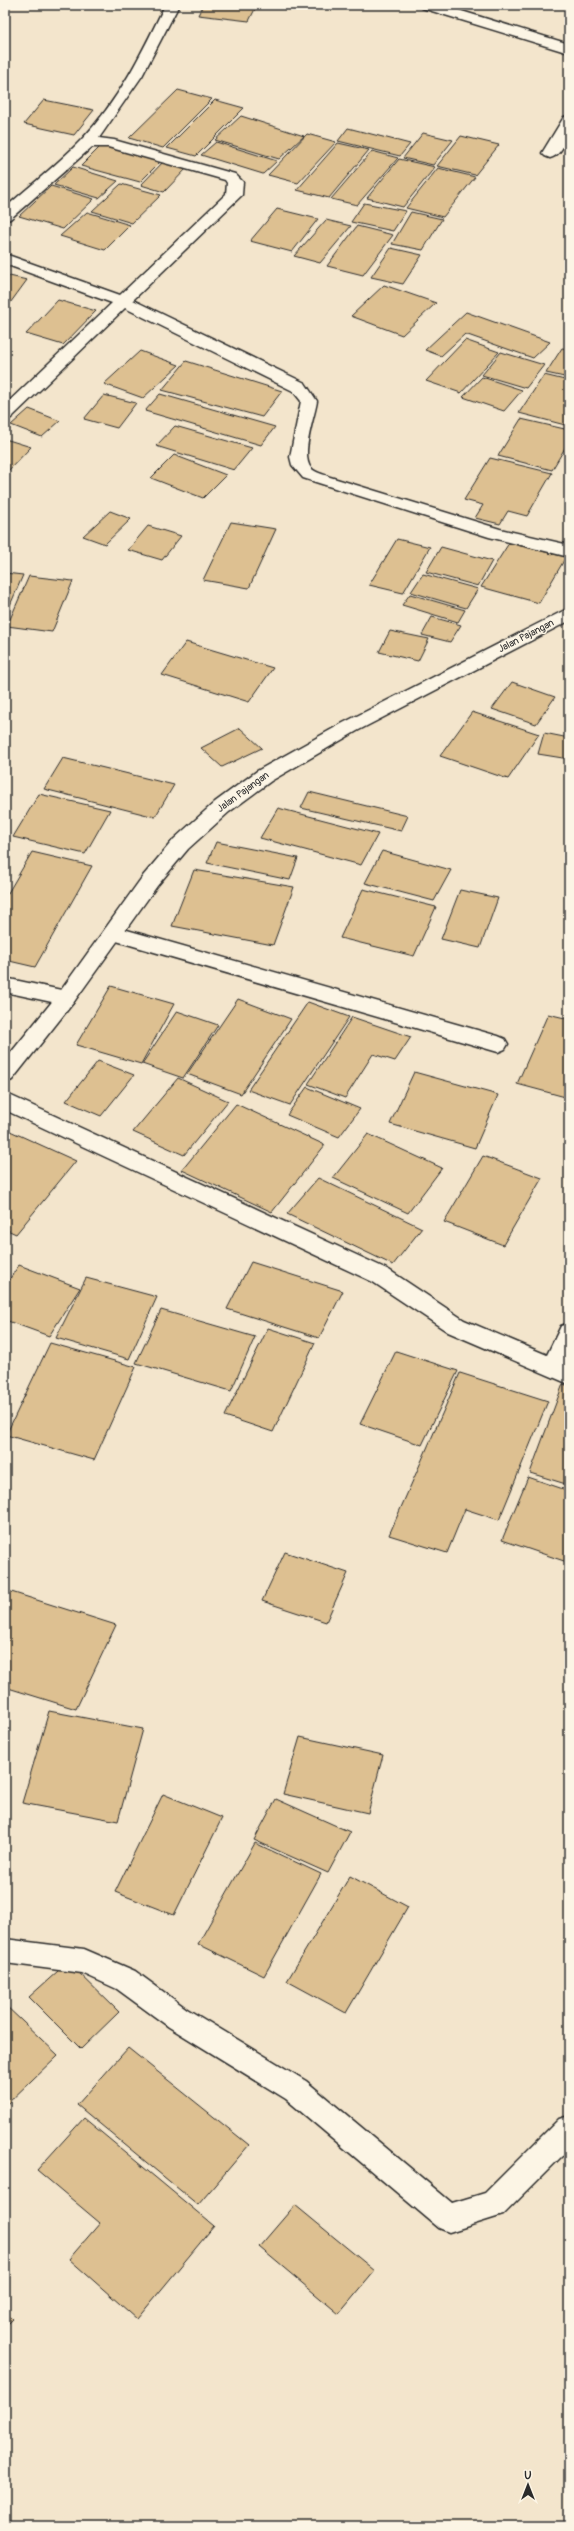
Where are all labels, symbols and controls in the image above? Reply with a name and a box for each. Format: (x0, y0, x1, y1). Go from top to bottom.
street label: Jalan Pajangan (496, 617, 556, 655)
street label: Jalan Pajangan (215, 769, 272, 815)
north arrow (508, 2465, 548, 2505)
text: U (524, 2469, 532, 2482)

